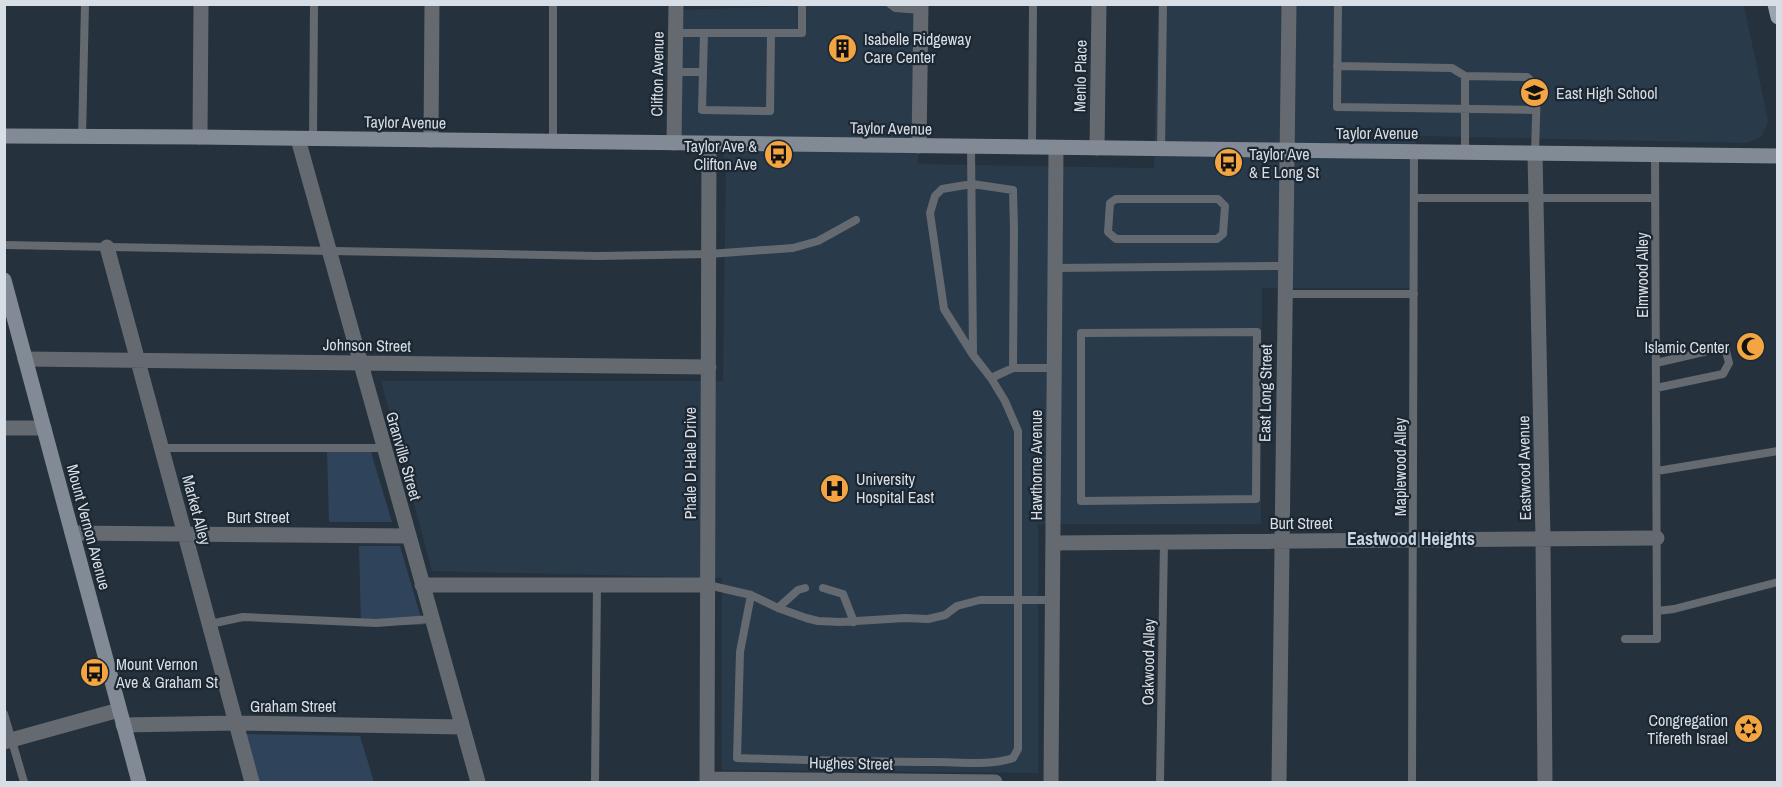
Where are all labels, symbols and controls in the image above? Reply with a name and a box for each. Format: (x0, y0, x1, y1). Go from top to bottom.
place label: Isabelle Ridgeway Care Center (864, 28, 972, 68)
street label: Clifton Avenue (645, 31, 669, 117)
building icon: Isabelle Ridgeway Care Center (827, 32, 859, 64)
street label: Menlo Place (1068, 40, 1092, 112)
school or university icon: East High School (1519, 77, 1551, 109)
place label: East High School (1556, 82, 1657, 104)
street label: Taylor Avenue (364, 110, 446, 134)
street label: Taylor Avenue (850, 116, 932, 140)
street label: Taylor Avenue (1336, 122, 1418, 144)
place label: Taylor Ave & Clifton Ave (684, 135, 757, 175)
bus stop icon: Taylor Ave & Clifton Ave (762, 139, 794, 171)
place label: Taylor Ave & E Long St (1249, 143, 1319, 183)
bus stop icon: Taylor Ave & E Long St (1212, 147, 1244, 179)
street label: Elmwood Alley (1631, 232, 1653, 318)
mosque icon: Islamic Center (1734, 331, 1766, 363)
street label: Johnson Street (323, 333, 412, 357)
place label: Islamic Center (1644, 336, 1730, 358)
street label: East Long Street (1253, 344, 1277, 442)
street label: Phale D Hale Drive (679, 407, 701, 519)
street label: Granville Street (381, 409, 427, 503)
street label: Hawthorne Avenue (1025, 410, 1047, 520)
street label: Eastwood Avenue (1512, 415, 1536, 521)
street label: Maplewood Alley (1389, 417, 1411, 516)
street label: Mount Vernon Avenue (62, 462, 116, 592)
place label: University Hospital East (856, 468, 934, 508)
hospital icon: University Hospital East (819, 472, 851, 504)
street label: Market Alley (177, 473, 217, 548)
street label: Burt Street (227, 506, 290, 528)
street label: Burt Street (1270, 512, 1333, 534)
district label: Eastwood Heights (1347, 526, 1475, 551)
street label: Oakwood Alley (1136, 618, 1160, 706)
place label: Mount Vernon Ave & Graham St (115, 653, 218, 693)
bus stop icon: Mount Vernon Ave & Graham St (79, 657, 111, 689)
street label: Graham Street (250, 695, 336, 717)
place label: Congregation Tifereth Israel (1647, 709, 1728, 749)
synagogue icon: Congregation Tifereth Israel (1733, 713, 1765, 745)
street label: Hughes Street (809, 751, 893, 775)

